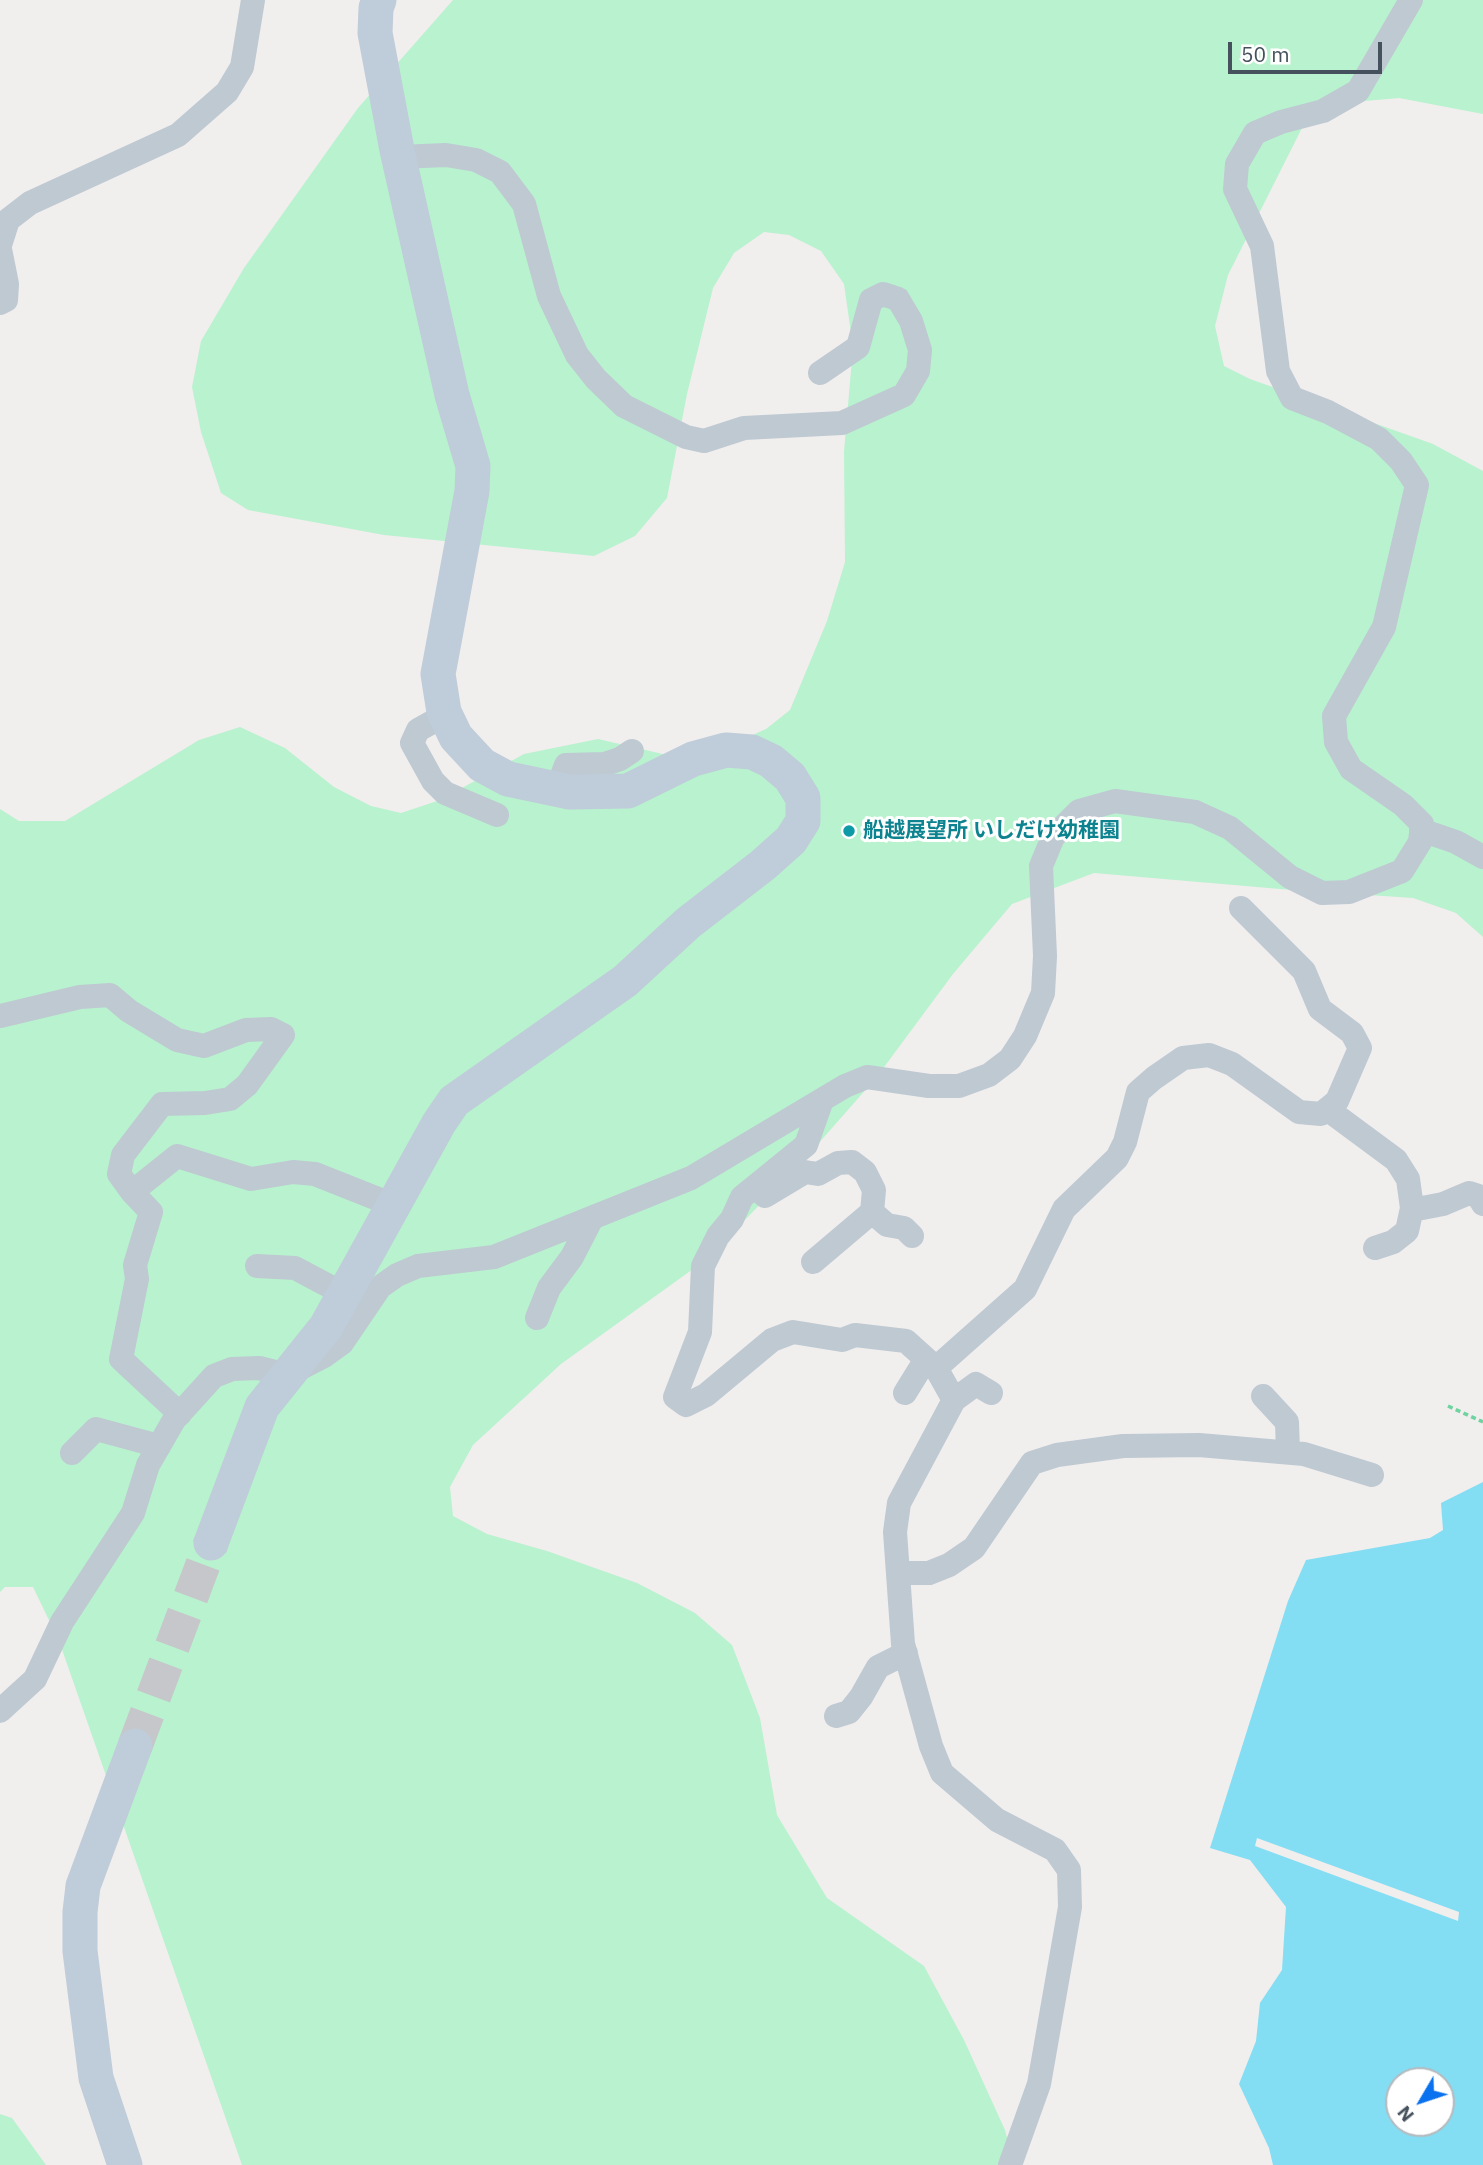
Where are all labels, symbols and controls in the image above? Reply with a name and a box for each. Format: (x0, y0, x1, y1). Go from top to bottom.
scale bar (1231, 28, 1385, 72)
text: 50 m (1241, 40, 1290, 68)
place label: 船越展望所 いしだけ幼稚園 (863, 818, 1120, 844)
marker: 船越展望所 いしだけ幼稚園 (841, 823, 857, 839)
north arrow (1385, 2067, 1455, 2137)
text: N (1392, 2101, 1419, 2127)

